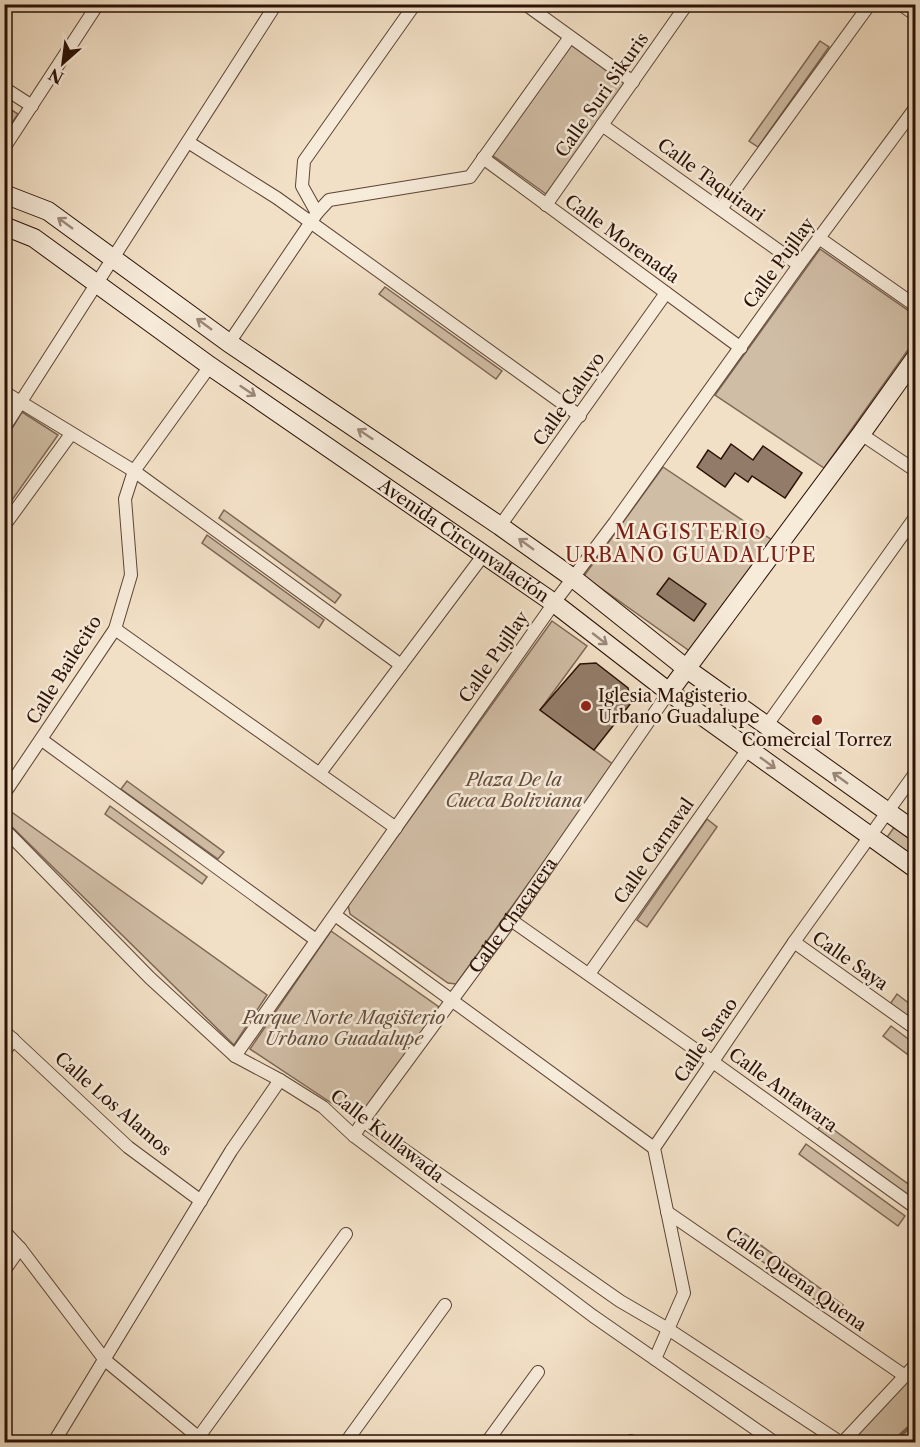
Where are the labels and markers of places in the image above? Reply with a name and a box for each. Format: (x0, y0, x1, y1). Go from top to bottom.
place label: Iglesia Magisterio Urbano Guadalupe (598, 685, 760, 728)
marker: Iglesia Magisterio Urbano Guadalupe (579, 699, 593, 713)
marker: Comercial Torrez (810, 713, 824, 727)
place label: Comercial Torrez (742, 729, 892, 751)

